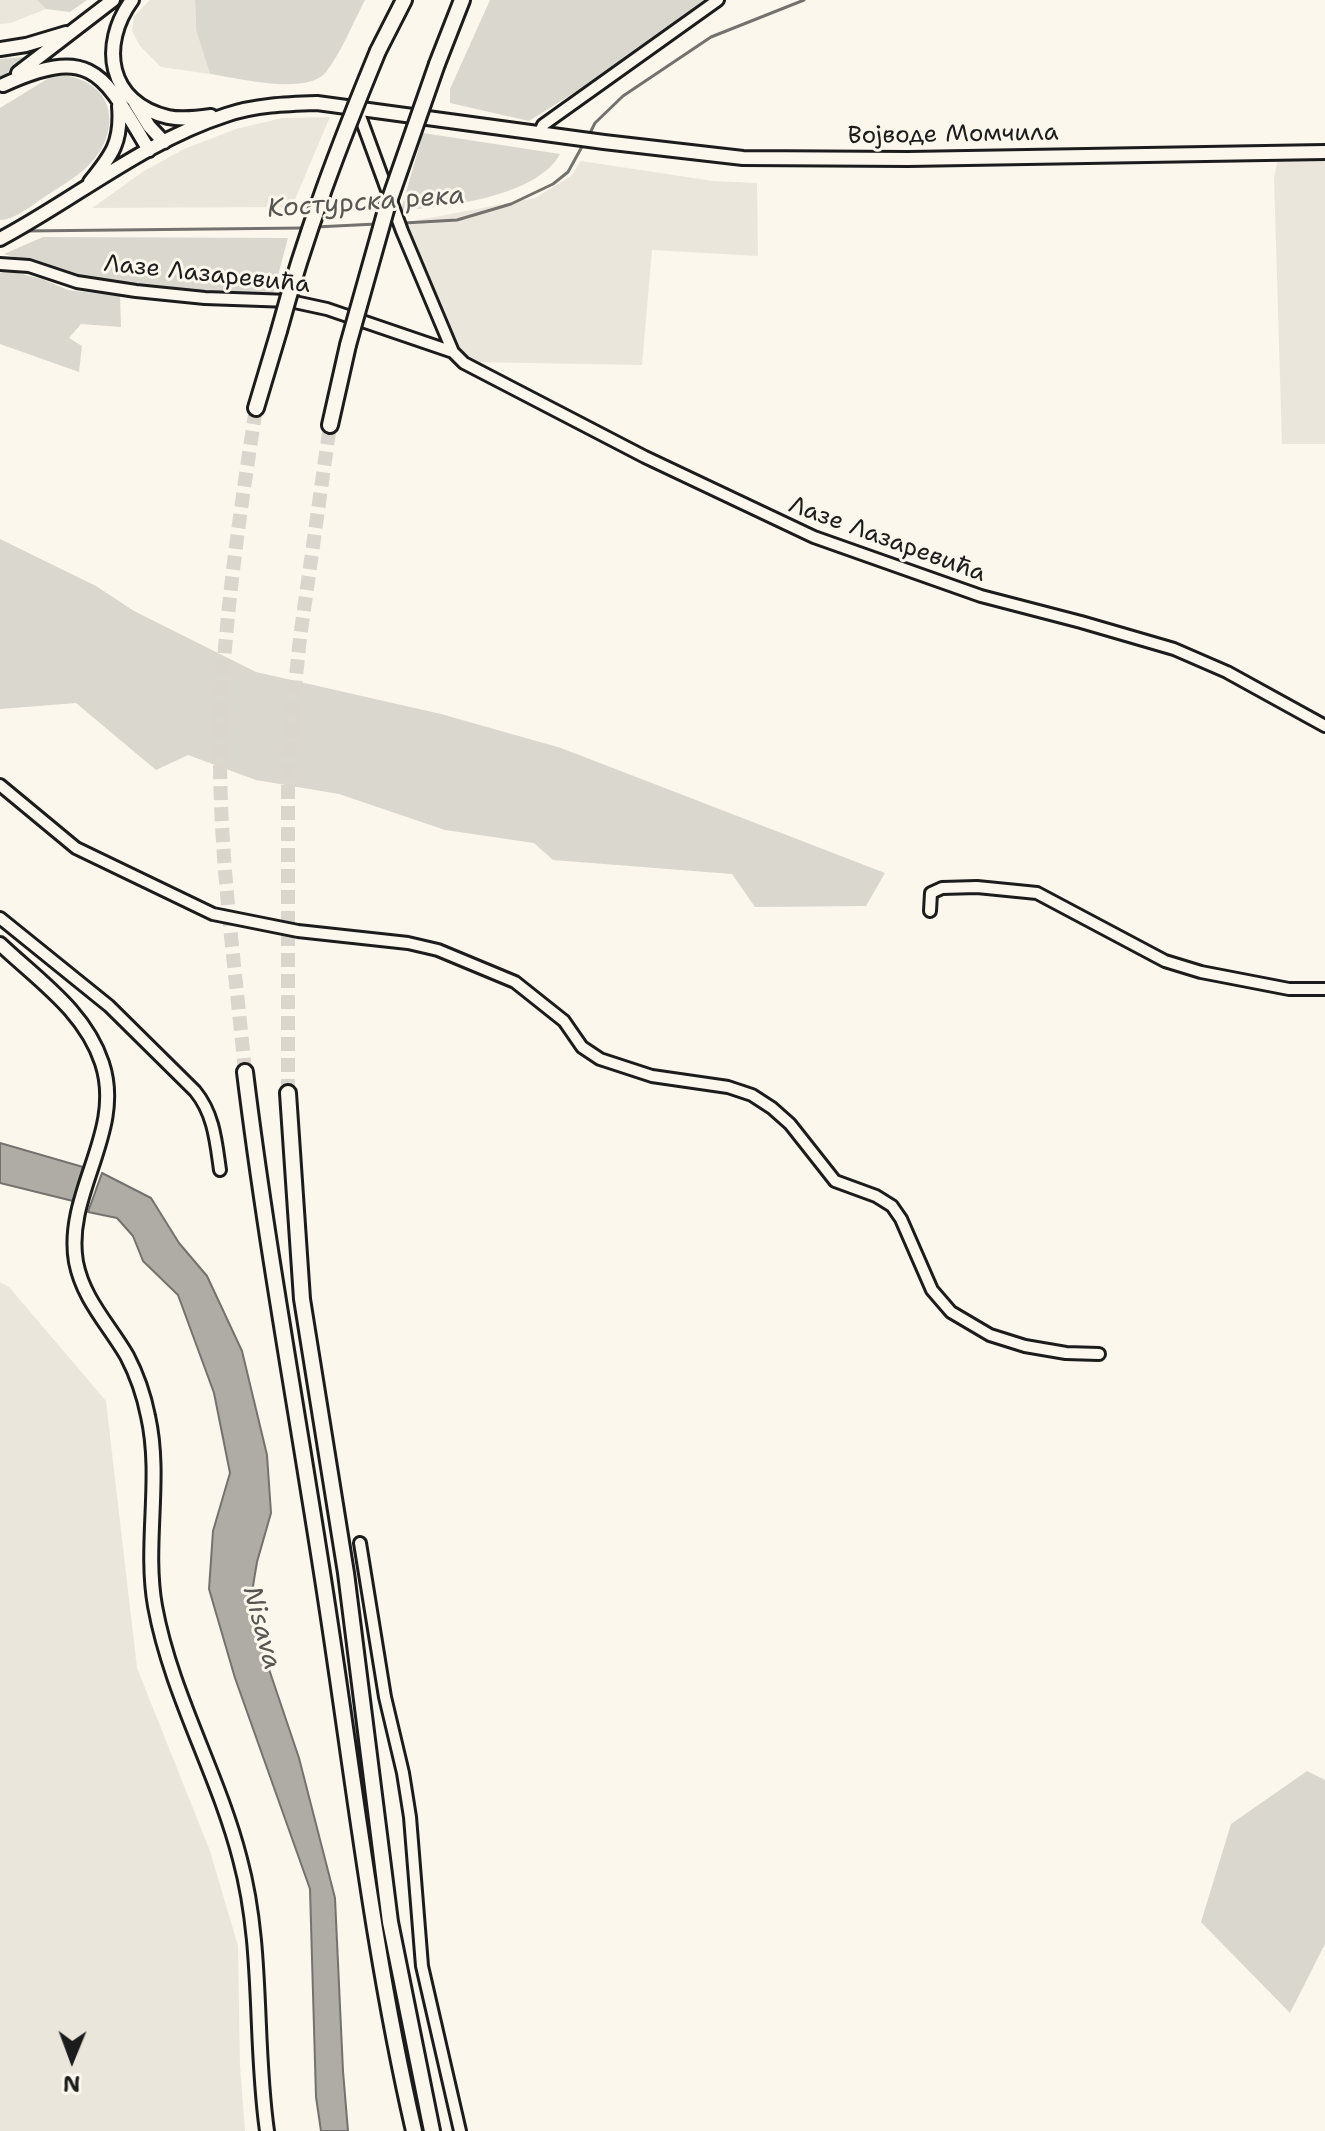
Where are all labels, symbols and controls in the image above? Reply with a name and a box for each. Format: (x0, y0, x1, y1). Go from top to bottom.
street label: Војводе Момчила (847, 119, 1059, 151)
water label: Костурска река (266, 181, 466, 225)
street label: Лазе Лазаревића (102, 250, 312, 300)
street label: Лазе Лазаревића (785, 491, 989, 589)
water label: Nisava (235, 1583, 287, 1673)
north arrow (32, 2019, 112, 2099)
text: N (63, 2069, 81, 2098)

